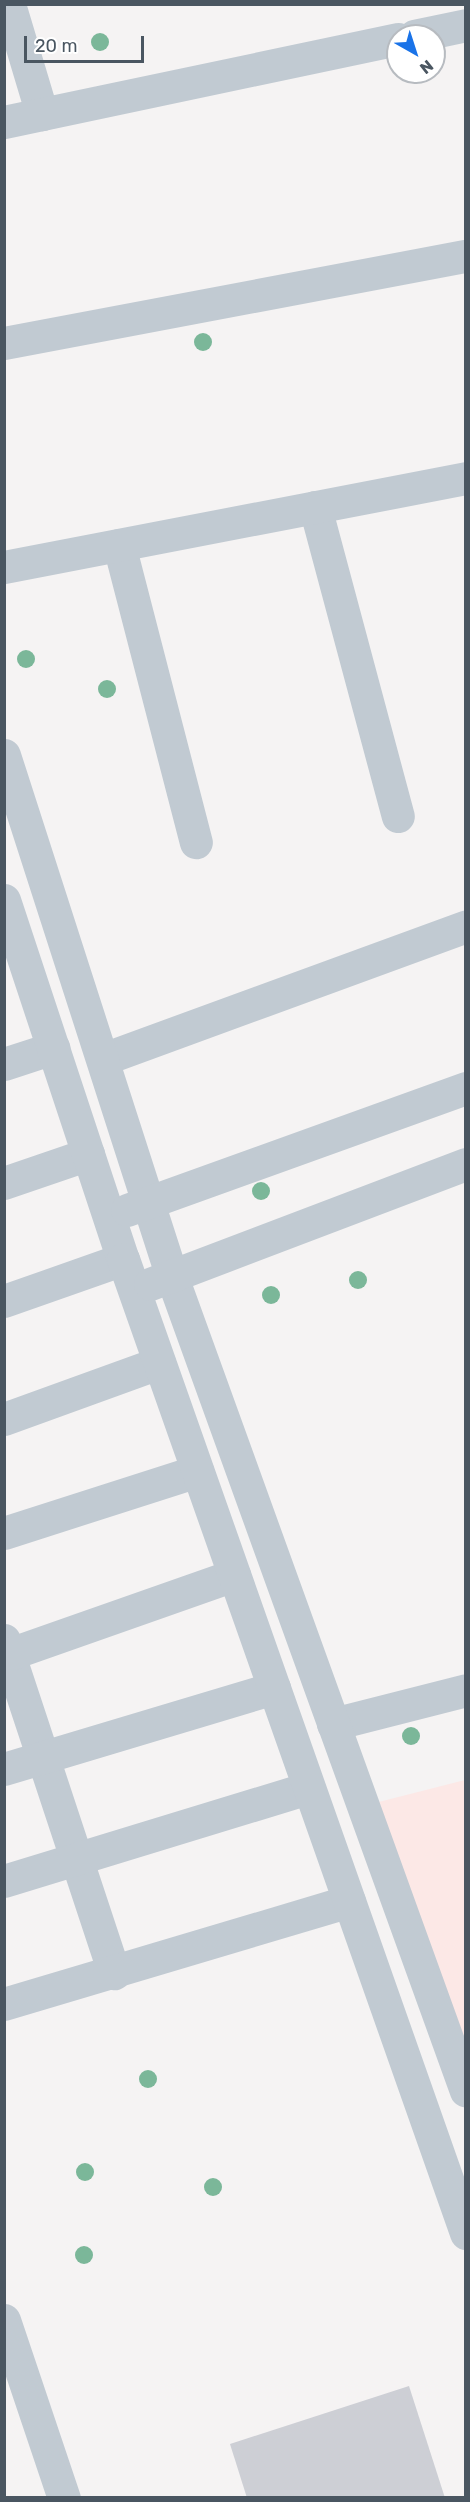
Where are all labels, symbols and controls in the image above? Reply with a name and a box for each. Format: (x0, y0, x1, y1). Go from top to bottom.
scale bar (27, 24, 147, 62)
north arrow (386, 24, 446, 84)
text: 20 m (35, 35, 77, 57)
text: N (416, 56, 437, 78)

